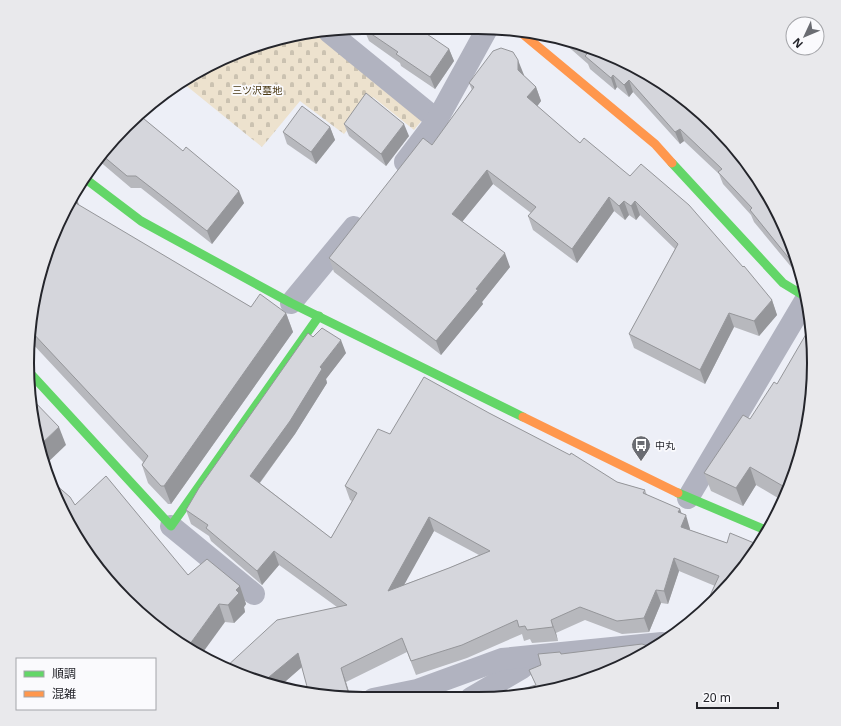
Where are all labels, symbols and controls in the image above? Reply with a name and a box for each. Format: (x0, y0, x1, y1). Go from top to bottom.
north arrow (785, 16, 825, 56)
text: N (789, 35, 806, 52)
park label: 三ツ沢墓地 (232, 83, 283, 97)
bus stop icon: 中丸 (630, 434, 652, 462)
place label: 中丸 (655, 438, 675, 452)
legend (16, 658, 156, 710)
text: 順調 (52, 665, 76, 682)
scale bar (697, 684, 778, 710)
text: 混雑 (52, 685, 76, 702)
text: 20 m (703, 689, 731, 706)

